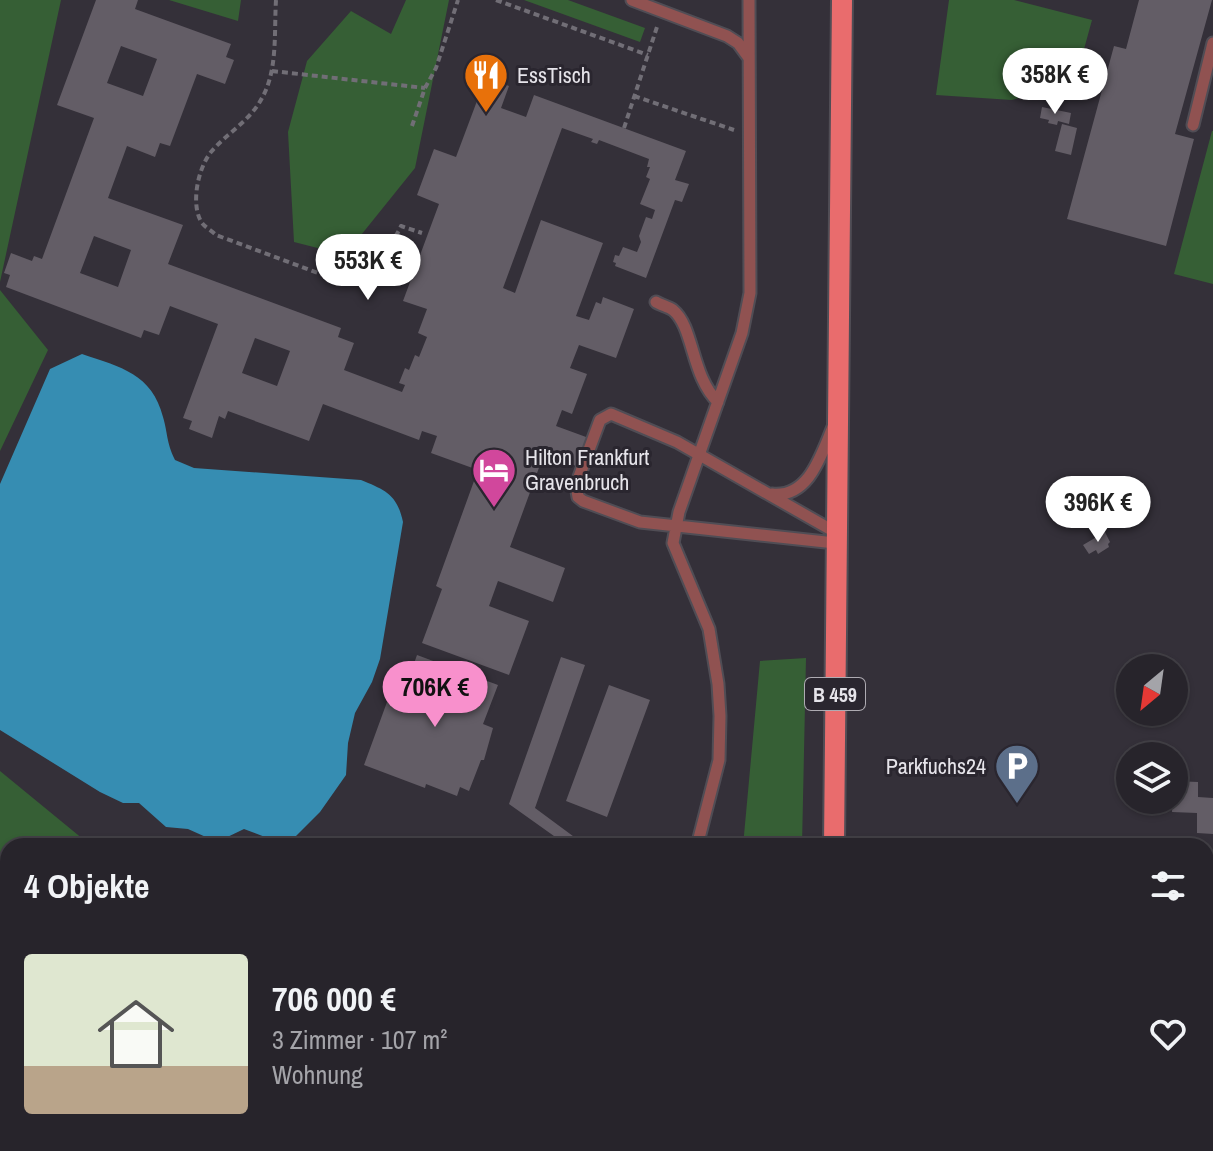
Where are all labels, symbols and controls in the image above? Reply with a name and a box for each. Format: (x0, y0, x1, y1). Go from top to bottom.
pin: 358K € (990, 48, 1120, 116)
restaurant icon: EssTisch (462, 51, 510, 114)
text: 358K € (1021, 56, 1089, 91)
place label: EssTisch (517, 60, 591, 90)
pin: 553K € (303, 234, 433, 302)
text: 553K € (334, 242, 402, 277)
place label: Hilton Frankfurt Gravenbruch (525, 442, 649, 497)
hotel icon: Hilton Frankfurt Gravenbruch (470, 446, 518, 509)
pin: 396K € (1033, 476, 1163, 544)
text: 396K € (1064, 484, 1132, 519)
north arrow (1116, 654, 1188, 726)
map controls (1116, 654, 1188, 814)
pin: 706K € (370, 661, 500, 729)
text: 706K € (401, 669, 469, 704)
road number: B 459 (805, 678, 865, 710)
parking icon: Parkfuchs24 (993, 742, 1041, 805)
button: layers (1116, 742, 1188, 814)
place label: Parkfuchs24 (886, 751, 986, 781)
text: 4 Objekte (24, 863, 150, 909)
icon: filters (1146, 864, 1190, 908)
text: 706 000 € (272, 976, 396, 1022)
icon: home (88, 986, 184, 1082)
icon: heart (1146, 1012, 1190, 1056)
text: 3 Zimmer · 107 m² (272, 1022, 447, 1057)
text: Wohnung (272, 1057, 363, 1092)

